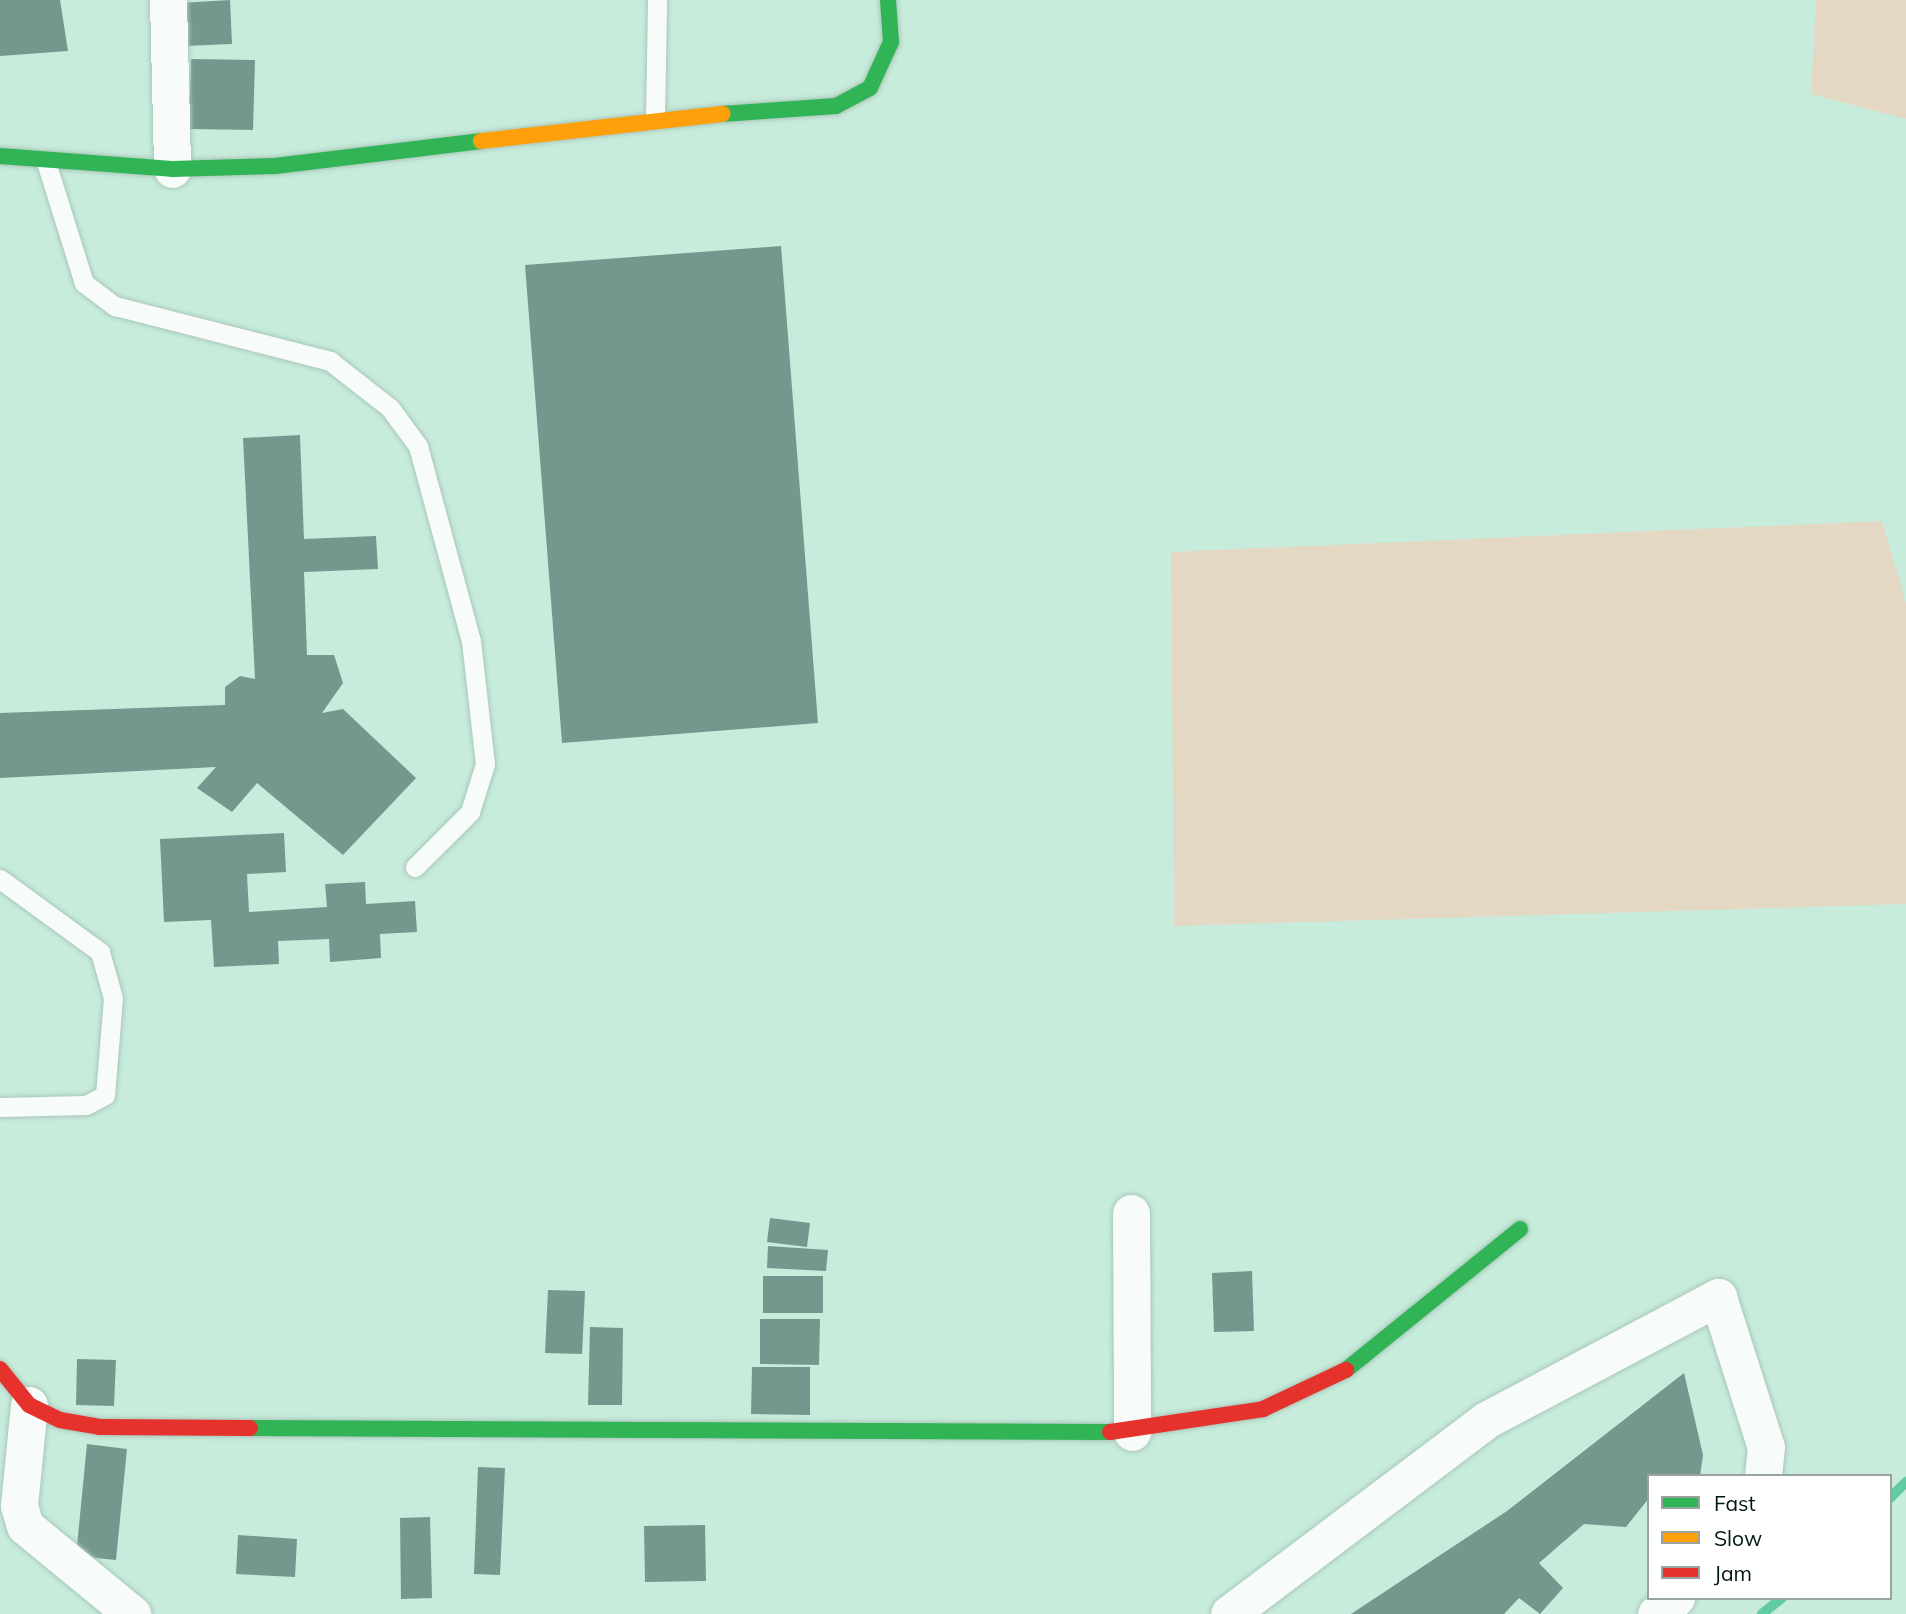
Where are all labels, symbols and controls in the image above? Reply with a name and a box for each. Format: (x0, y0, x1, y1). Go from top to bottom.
legend (1647, 1474, 1892, 1600)
text: Fast (1714, 1490, 1756, 1516)
text: Slow (1714, 1525, 1762, 1551)
text: Jam (1714, 1560, 1752, 1586)

